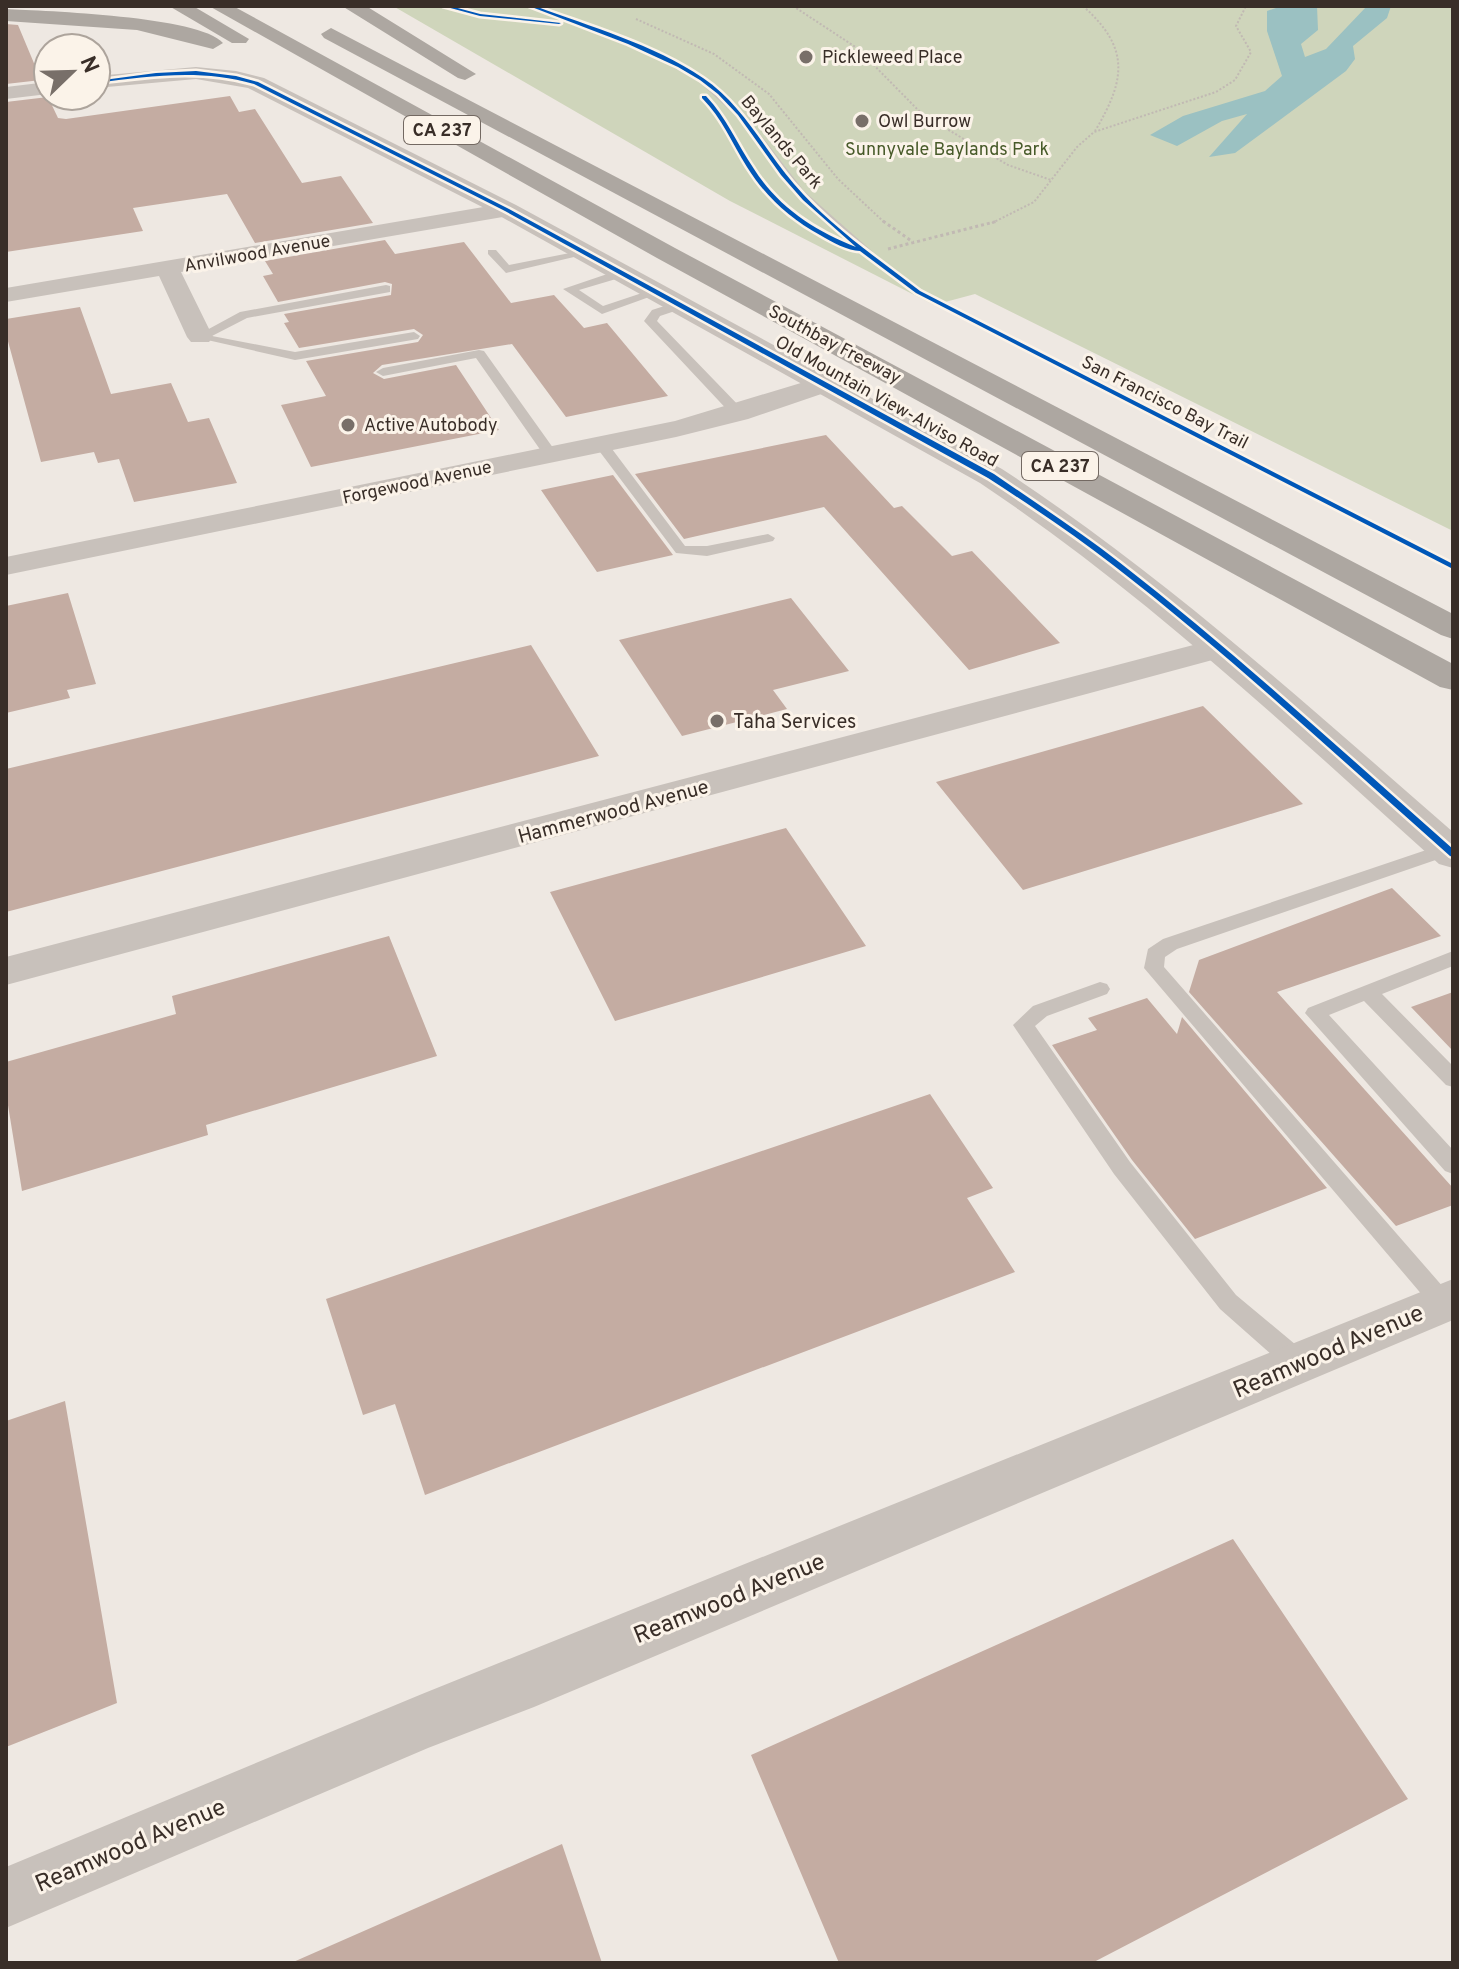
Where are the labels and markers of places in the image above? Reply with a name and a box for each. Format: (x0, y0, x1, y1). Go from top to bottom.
place label: Pickleweed Place (822, 47, 962, 70)
marker: Pickleweed Place (797, 48, 815, 66)
place label: Owl Burrow (878, 111, 971, 134)
marker: Owl Burrow (853, 112, 871, 130)
place label: Active Autobody (364, 415, 498, 438)
marker: Active Autobody (339, 416, 357, 434)
place label: Taha Services (733, 710, 856, 736)
marker: Taha Services (708, 712, 726, 730)

